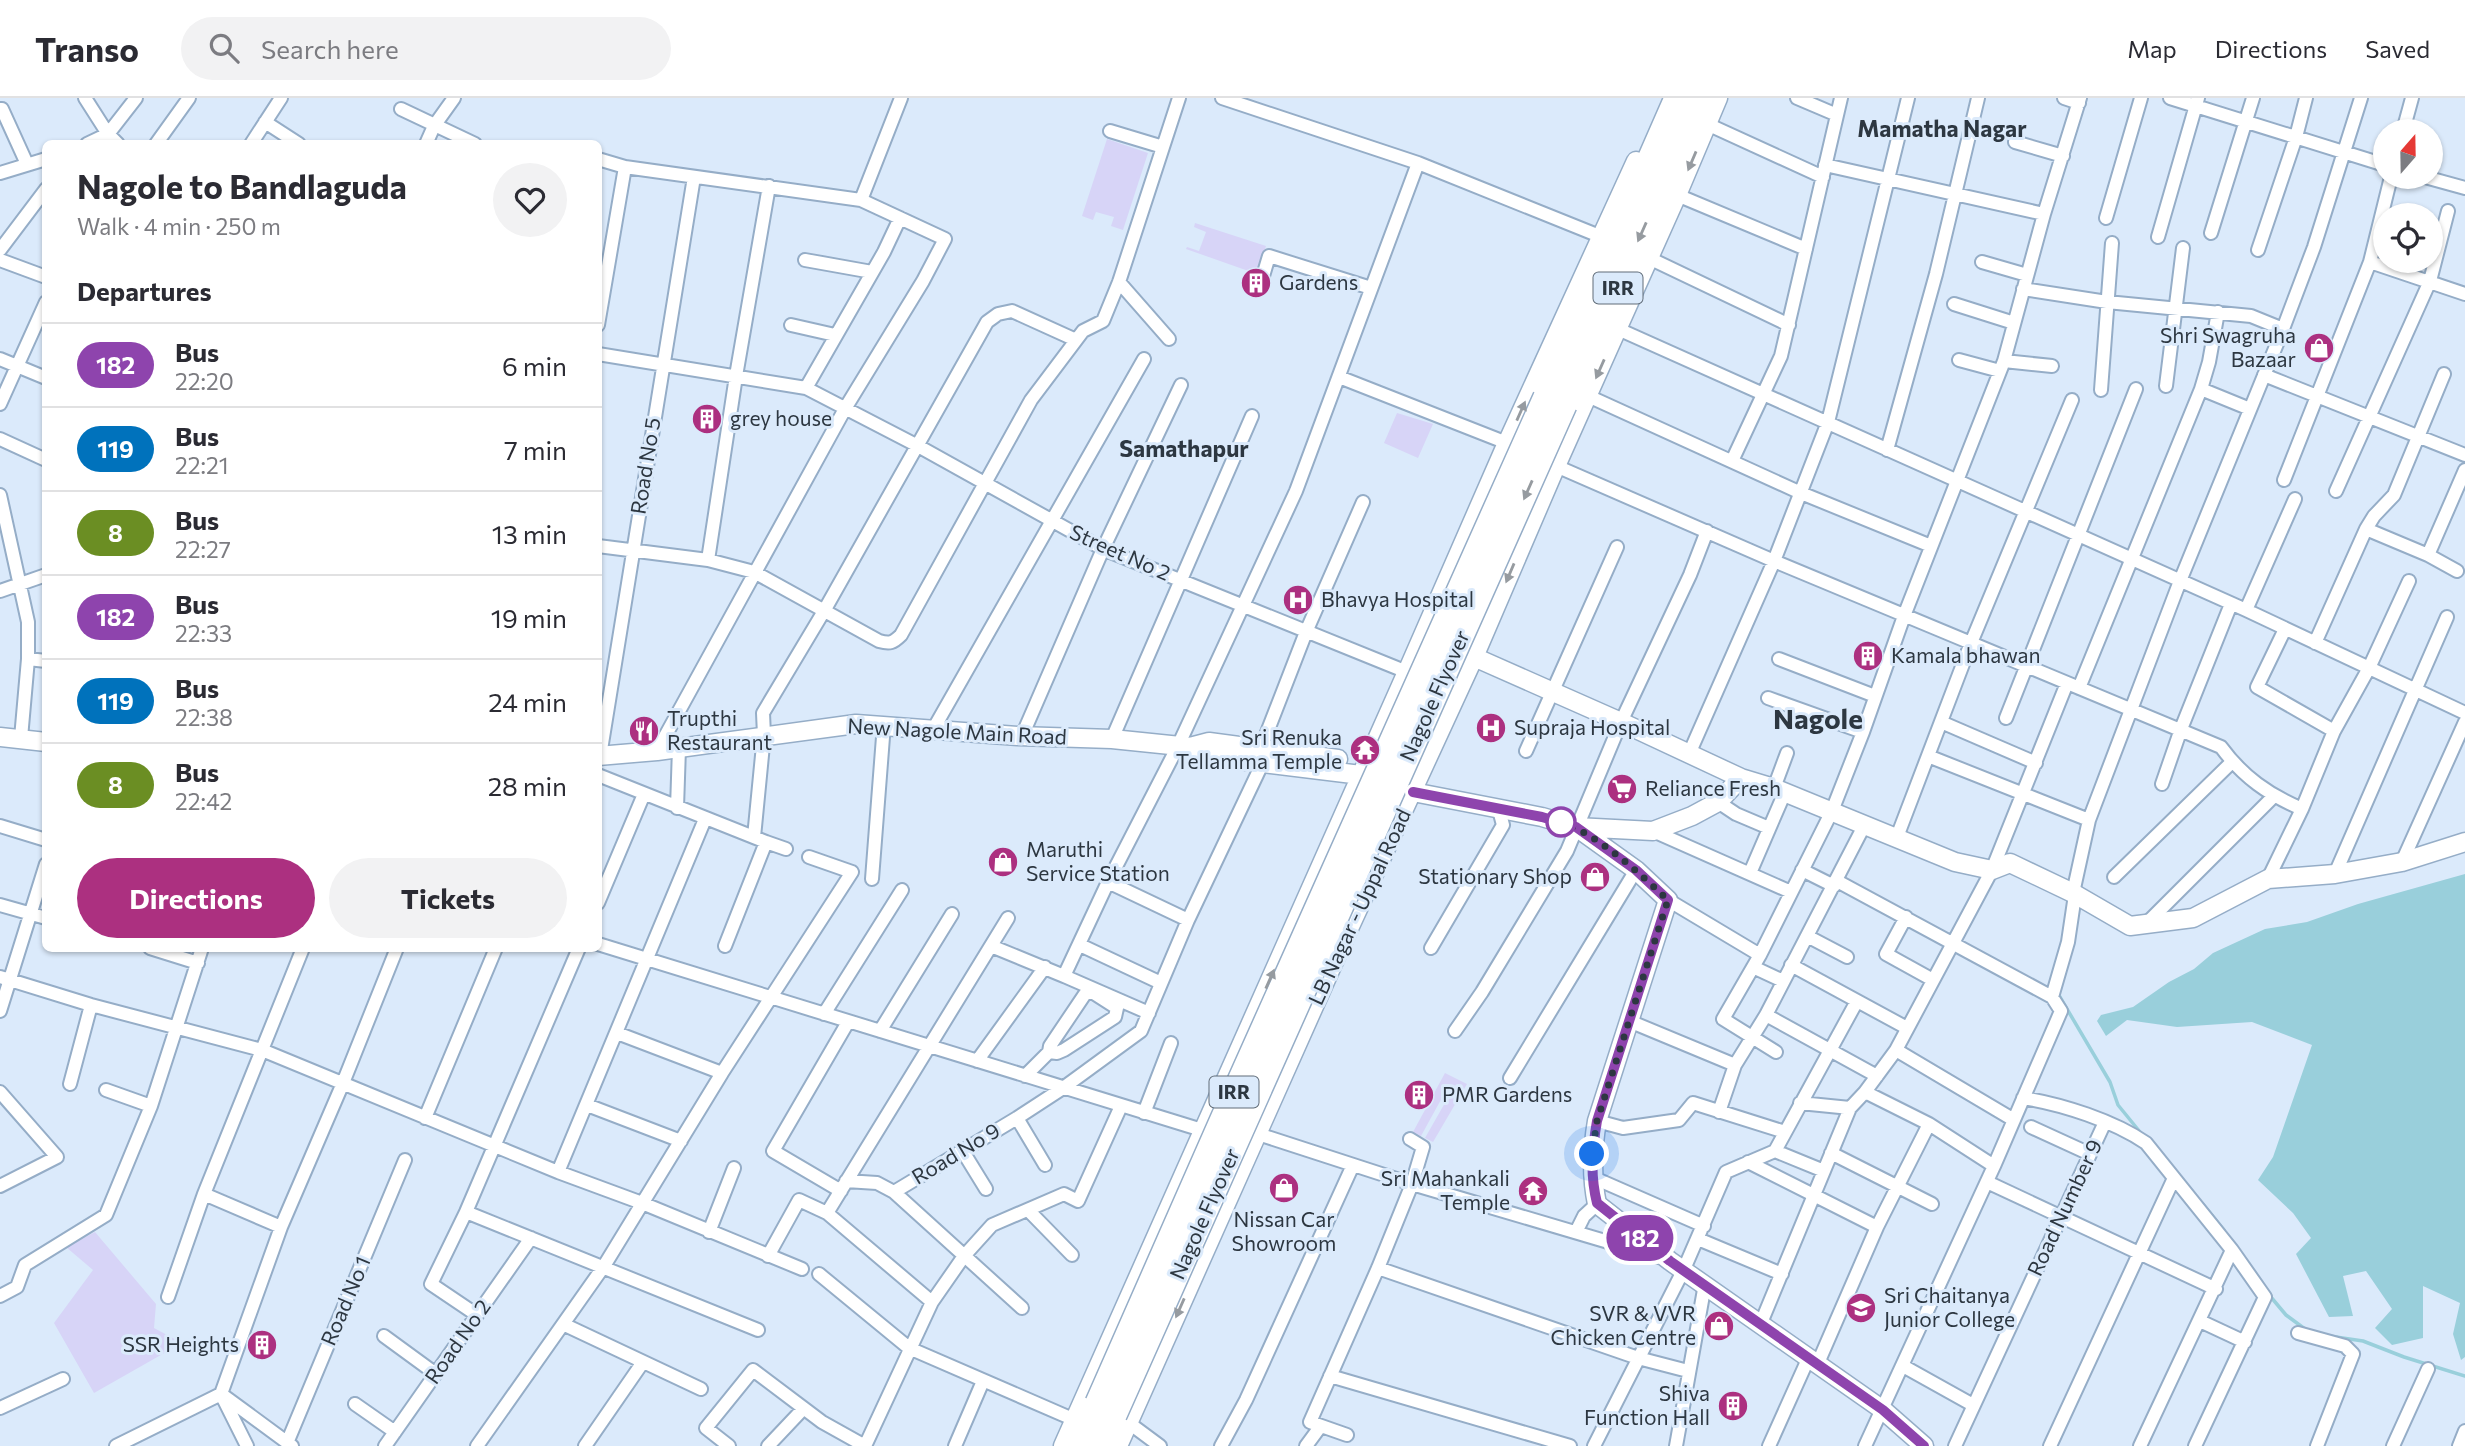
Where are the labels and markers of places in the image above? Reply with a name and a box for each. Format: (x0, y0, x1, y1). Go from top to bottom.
building icon: Gardens (1239, 266, 1273, 300)
place label: Gardens (1279, 269, 1358, 294)
place label: Shri Swagruha Bazaar (2160, 322, 2296, 371)
shop icon: Shri Swagruha Bazaar (2302, 331, 2336, 365)
building icon: grey house (690, 402, 724, 436)
place label: grey house (730, 405, 832, 430)
hospital icon: Bhavya Hospital (1281, 583, 1315, 617)
place label: Bhavya Hospital (1321, 586, 1474, 611)
building icon: Kamala bhawan (1851, 639, 1885, 673)
place label: Kamala bhawan (1891, 642, 2041, 667)
place label: Trupthi Restaurant (667, 705, 772, 754)
hospital icon: Supraja Hospital (1474, 711, 1508, 745)
restaurant icon: Trupthi Restaurant (627, 714, 661, 748)
place label: Supraja Hospital (1514, 714, 1670, 739)
place label: Sri Renuka Tellamma Temple (1176, 724, 1342, 773)
temple icon: Sri Renuka Tellamma Temple (1348, 733, 1382, 767)
supermarket icon: Reliance Fresh (1605, 772, 1639, 806)
place label: Reliance Fresh (1645, 775, 1781, 800)
unlabelled marker (1546, 807, 1576, 837)
place label: Maruthi Service Station (1026, 836, 1170, 885)
shop icon: Maruthi Service Station (986, 845, 1020, 879)
shop icon: Stationary Shop (1578, 860, 1612, 894)
place label: Stationary Shop (1418, 863, 1572, 888)
building icon: PMR Gardens (1402, 1078, 1436, 1112)
place label: PMR Gardens (1442, 1081, 1572, 1106)
place label: Sri Mahankali Temple (1381, 1165, 1510, 1214)
shop icon: Nissan Car Showroom (1267, 1171, 1301, 1205)
temple icon: Sri Mahankali Temple (1516, 1174, 1550, 1208)
place label: Nissan Car Showroom (1232, 1206, 1336, 1255)
place label: Sri Chaitanya Junior College (1884, 1282, 2015, 1331)
school or university icon: Sri Chaitanya Junior College (1844, 1291, 1878, 1325)
place label: SVR & VVR Chicken Centre (1551, 1300, 1696, 1349)
shop icon: SVR & VVR Chicken Centre (1702, 1309, 1736, 1343)
building icon: SSR Heights (245, 1328, 279, 1362)
place label: SSR Heights (122, 1331, 239, 1356)
place label: Shiva Function Hall (1584, 1380, 1710, 1429)
building icon: Shiva Function Hall (1716, 1389, 1750, 1423)

